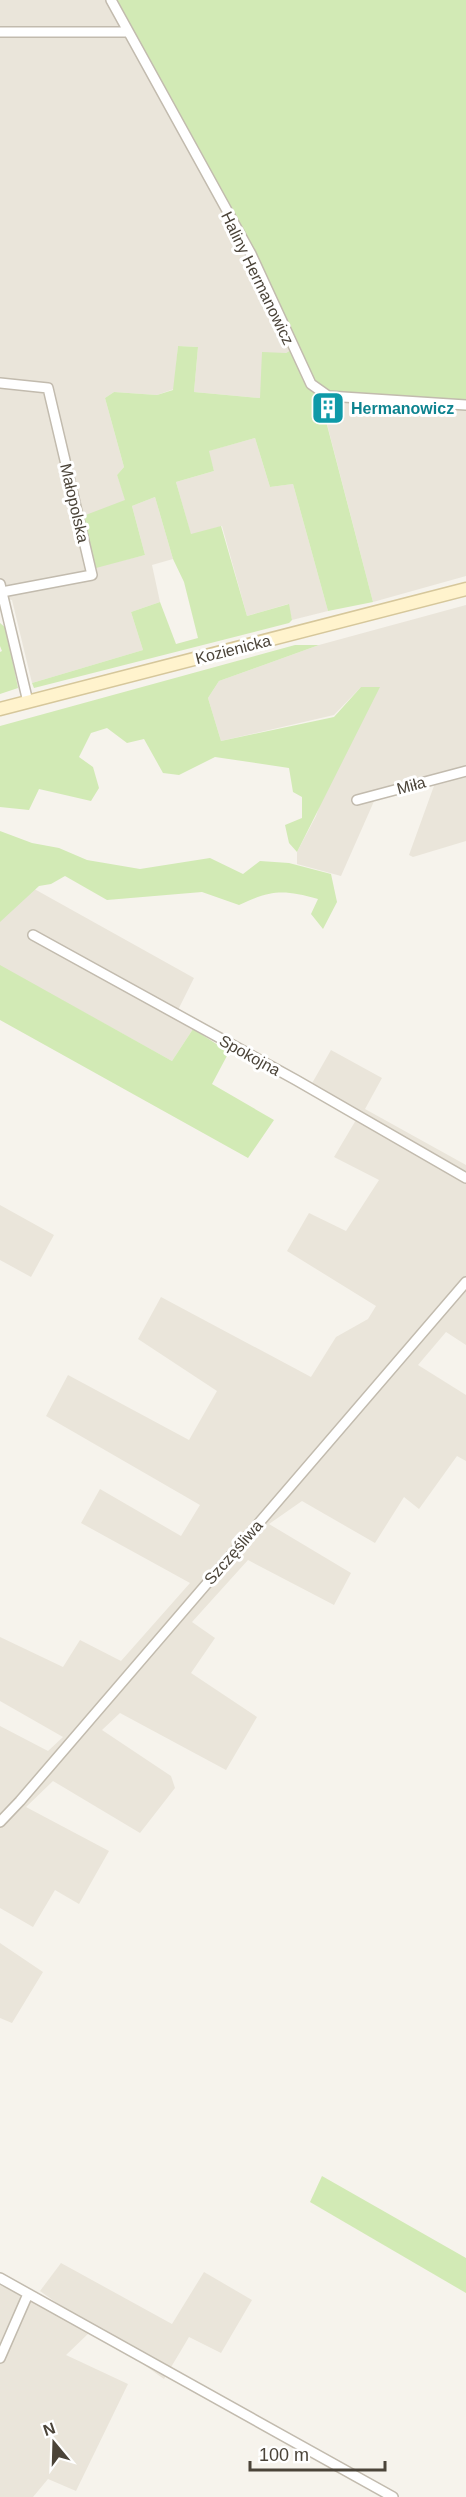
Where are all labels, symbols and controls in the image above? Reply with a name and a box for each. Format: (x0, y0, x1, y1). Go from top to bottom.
street label: Haliny Hermanowicz (218, 209, 297, 347)
building icon: Hermanowicz (310, 390, 346, 426)
place label: Hermanowicz (351, 400, 454, 417)
street label: Małopolska (57, 462, 92, 545)
street label: Kozienicka (194, 632, 273, 667)
street label: Miła (395, 773, 428, 797)
street label: Spokojna (216, 1032, 283, 1079)
street label: Szczęśliwa (201, 1517, 266, 1588)
north arrow (24, 2413, 84, 2473)
text: N (41, 2419, 58, 2439)
scale bar (250, 2434, 385, 2472)
text: 100 m (259, 2445, 309, 2465)

